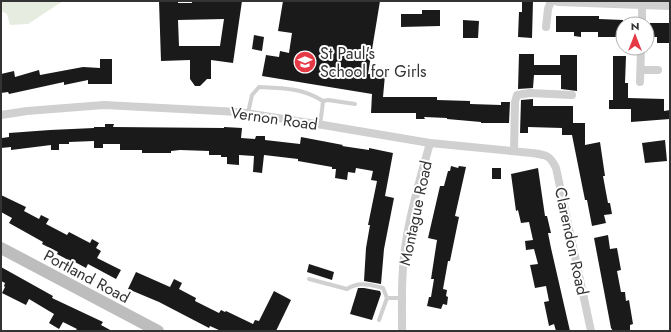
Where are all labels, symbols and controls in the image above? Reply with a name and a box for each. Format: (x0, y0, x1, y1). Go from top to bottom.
north arrow (615, 16, 655, 56)
text: N (631, 18, 639, 34)
place label: St Paul's School for Girls (320, 42, 427, 83)
school or university icon: St Paul's School for Girls (292, 49, 318, 75)
street label: Vernon Road (229, 101, 319, 136)
street label: Montague Road (393, 159, 438, 268)
street label: Clarendon Road (549, 185, 594, 297)
street label: Portland Road (40, 244, 134, 309)

